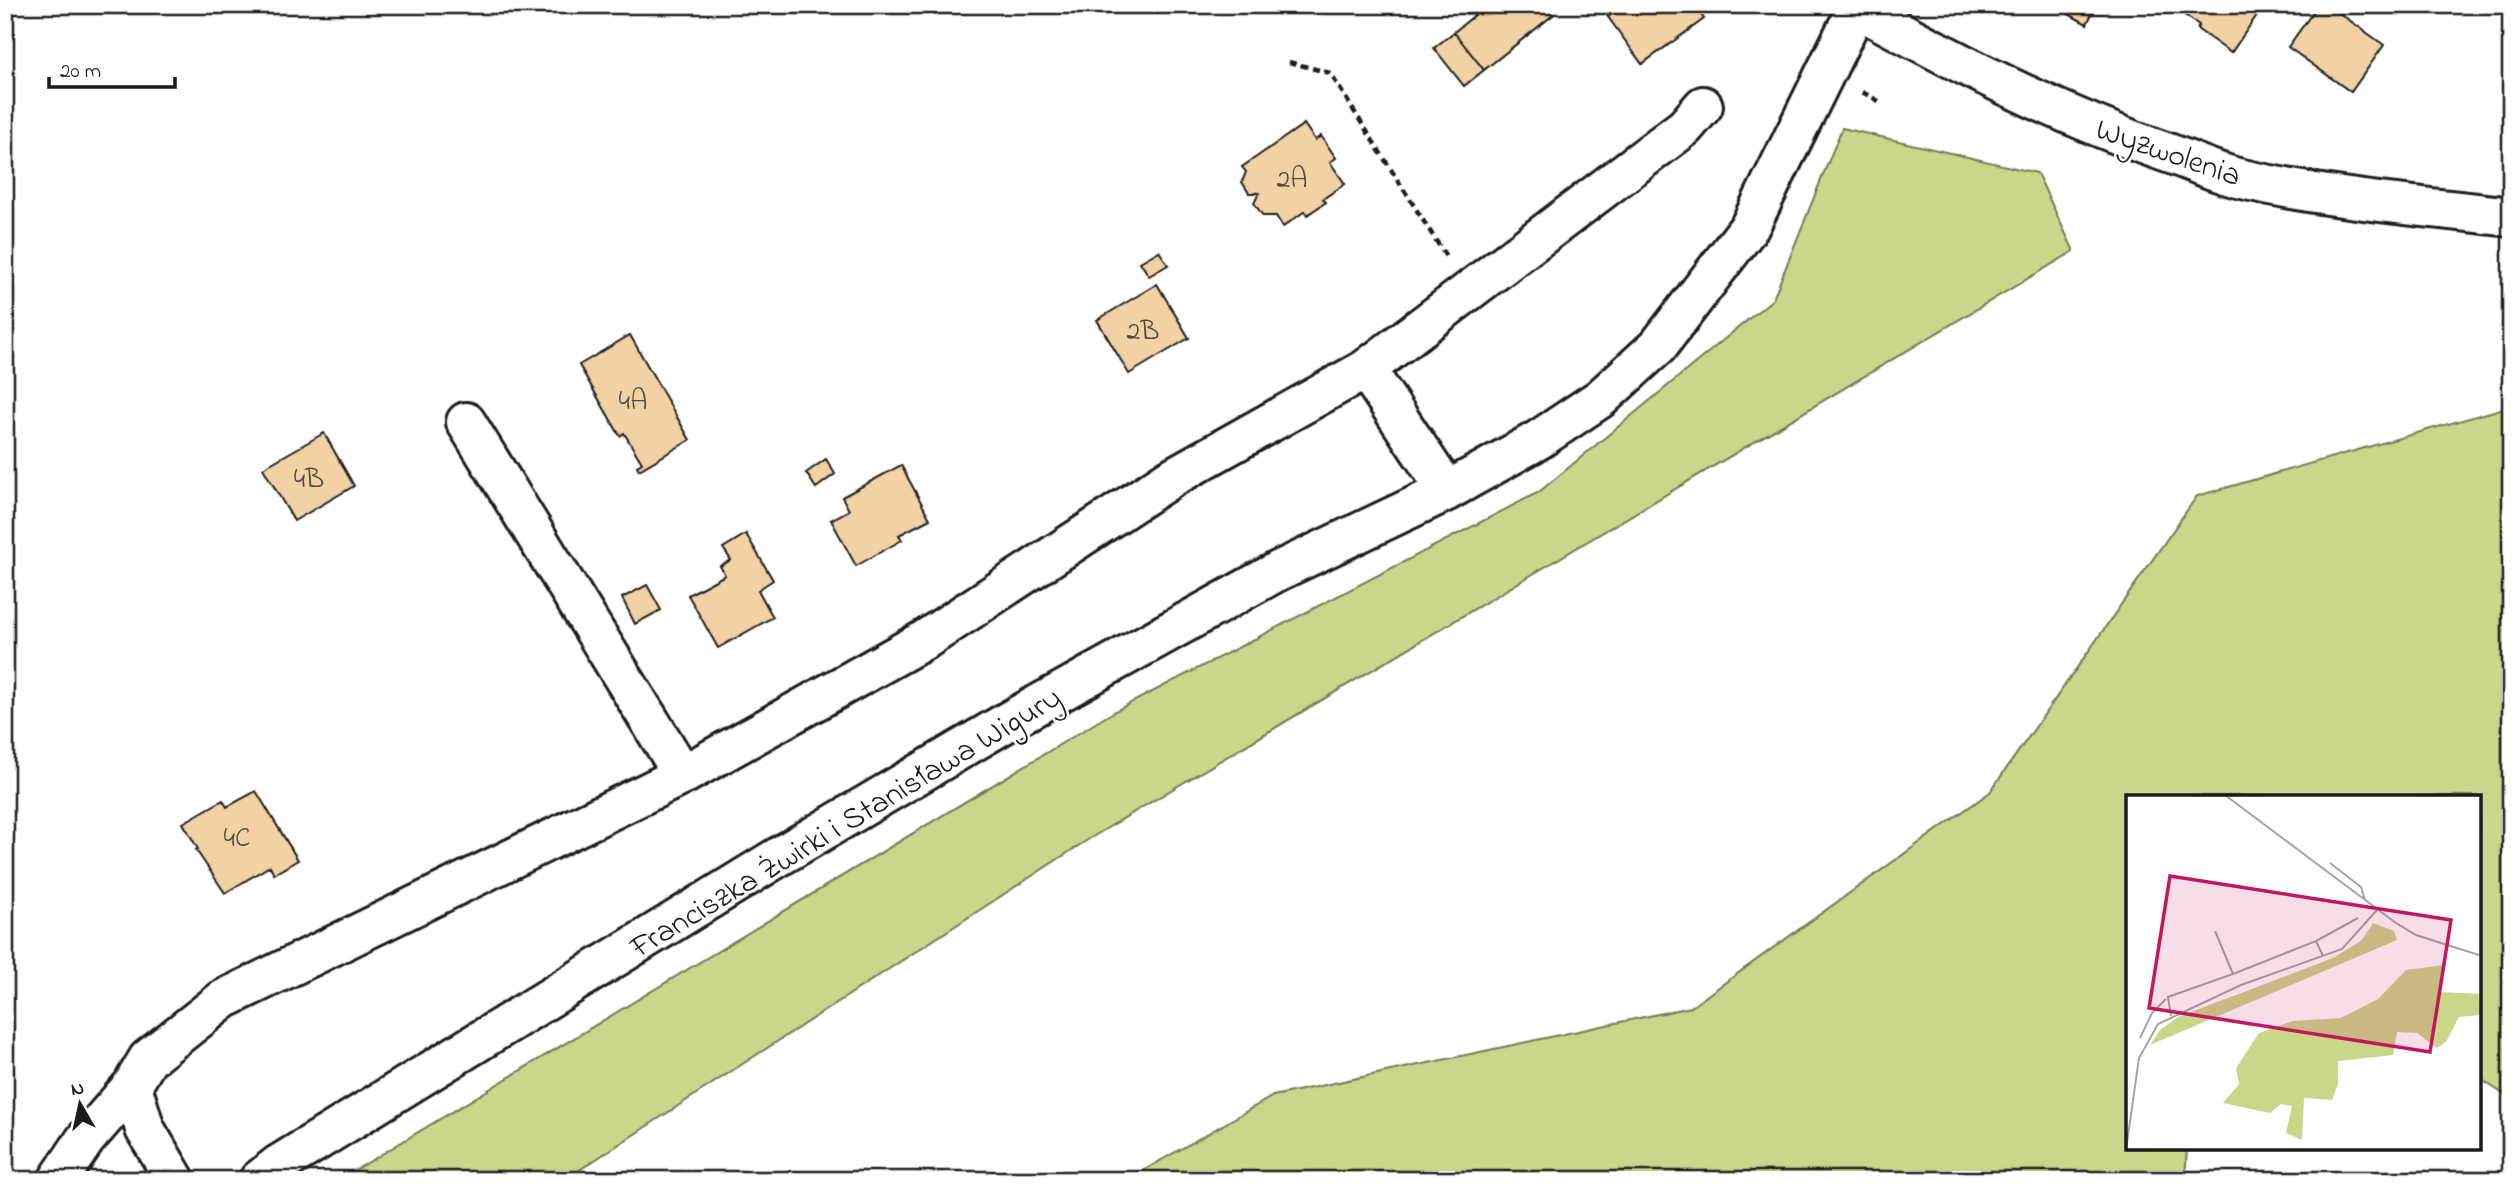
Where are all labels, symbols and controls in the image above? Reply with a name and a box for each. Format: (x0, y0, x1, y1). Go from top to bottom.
scale bar (49, 46, 175, 90)
text: 20 m (60, 57, 101, 87)
street label: Wyzwolenia (2089, 108, 2247, 201)
house number: 2A (1276, 160, 1308, 201)
house number: 2B (1127, 312, 1159, 353)
house number: 4A (619, 382, 647, 423)
house number: 4B (294, 460, 324, 501)
street label: Franciszka Żwirki i Stanisława Wigury (621, 676, 1072, 972)
inset map (2126, 795, 2481, 1150)
house number: 4C (224, 819, 250, 860)
north arrow (46, 1070, 116, 1140)
text: N (69, 1075, 86, 1104)

